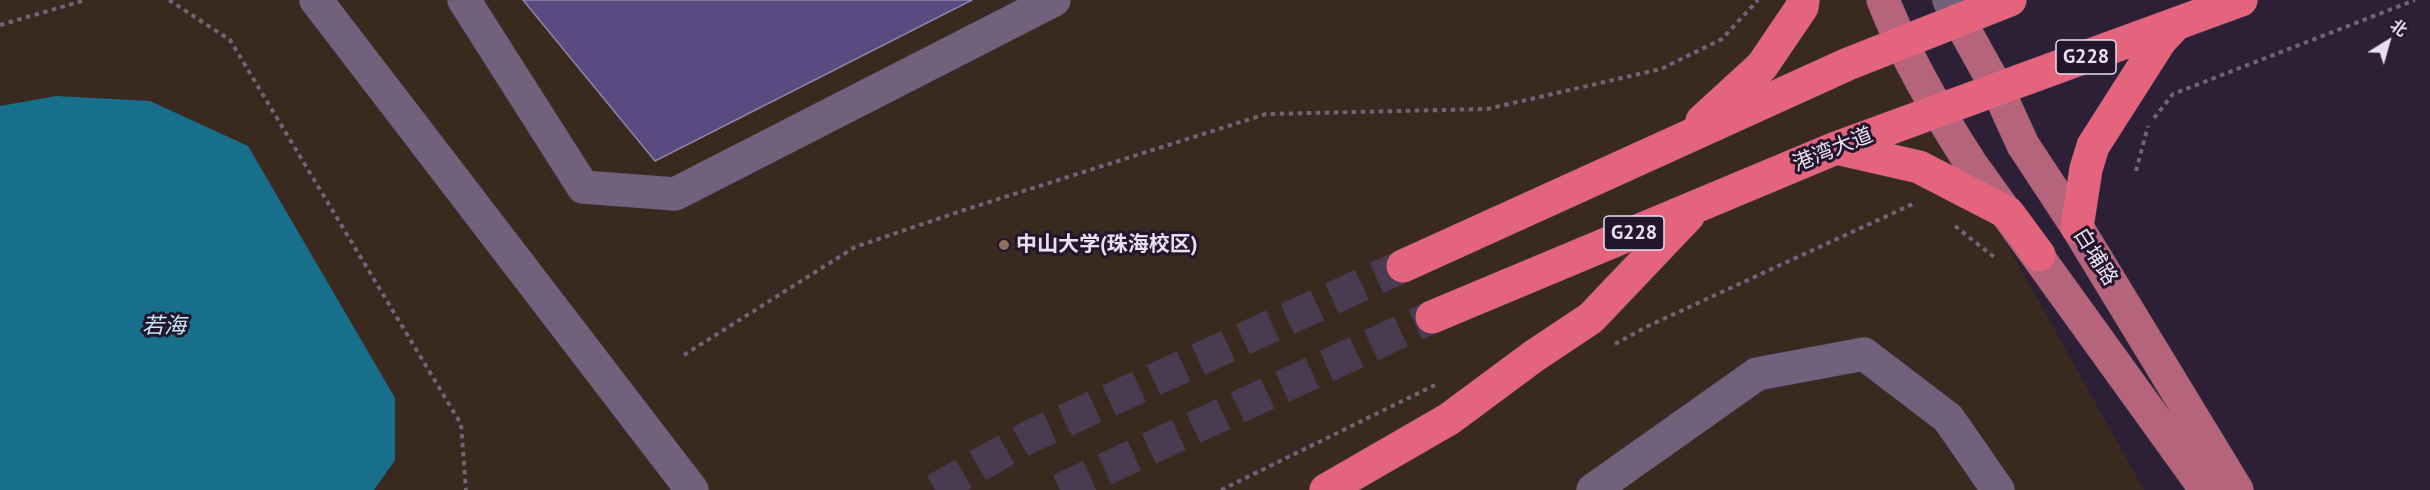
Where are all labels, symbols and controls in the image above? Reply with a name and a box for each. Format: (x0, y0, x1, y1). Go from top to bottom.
north arrow (2358, 12, 2418, 72)
text: 北 (2386, 15, 2411, 40)
road number: G228 (2056, 40, 2116, 74)
street label: 港湾大道 (1789, 123, 1877, 177)
road number: G228 (1604, 216, 1664, 250)
street label: 白埔路 (2068, 224, 2122, 290)
place label: 中山大学(珠海校区) (1016, 232, 1198, 258)
marker: 中山大学(珠海校区) (997, 238, 1011, 252)
water label: 若海 (142, 314, 186, 340)

